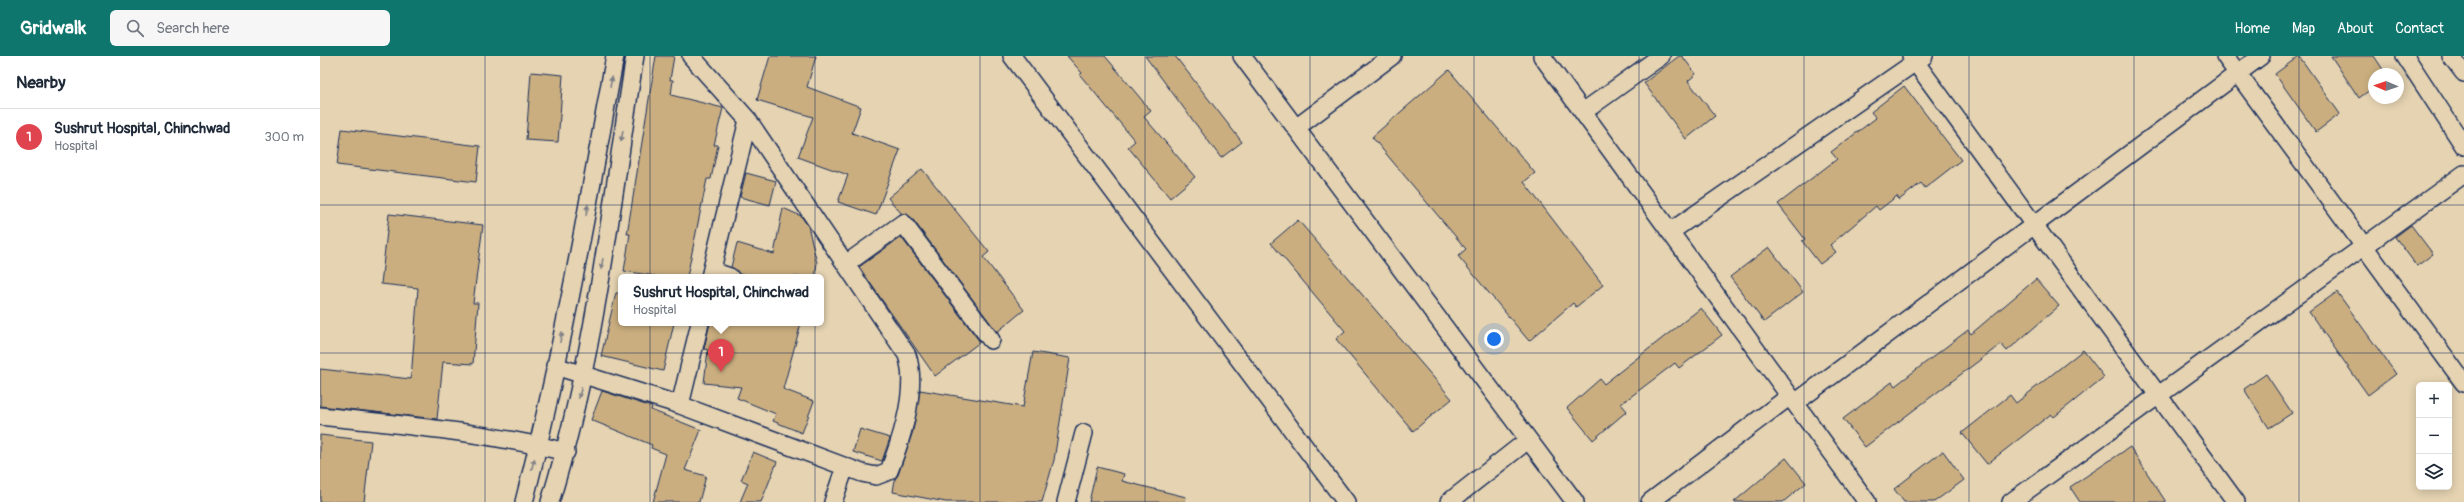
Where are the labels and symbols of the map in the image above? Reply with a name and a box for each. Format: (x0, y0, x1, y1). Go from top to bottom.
north arrow (2368, 68, 2404, 104)
one-way arrow (608, 76, 614, 88)
one-way arrow (619, 130, 625, 142)
one-way arrow (585, 204, 591, 216)
one-way arrow (599, 258, 605, 271)
your location (1484, 329, 1504, 349)
one-way arrow (558, 331, 564, 343)
pin: 1 (708, 339, 734, 372)
one-way arrow (577, 387, 583, 399)
one-way arrow (531, 458, 537, 470)

